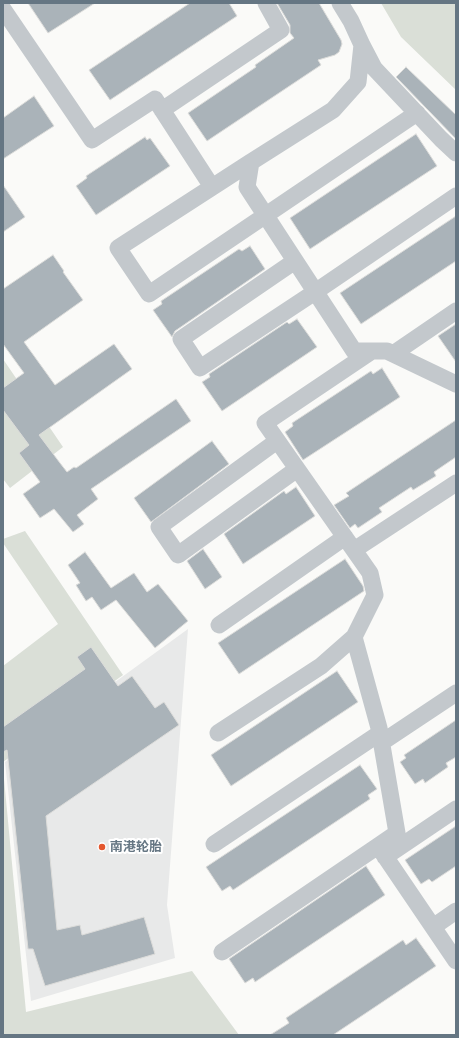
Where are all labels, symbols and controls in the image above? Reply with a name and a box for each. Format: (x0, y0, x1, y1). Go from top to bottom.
place label: 南港轮胎 (110, 839, 162, 855)
marker: 南港轮胎 (97, 842, 107, 852)

